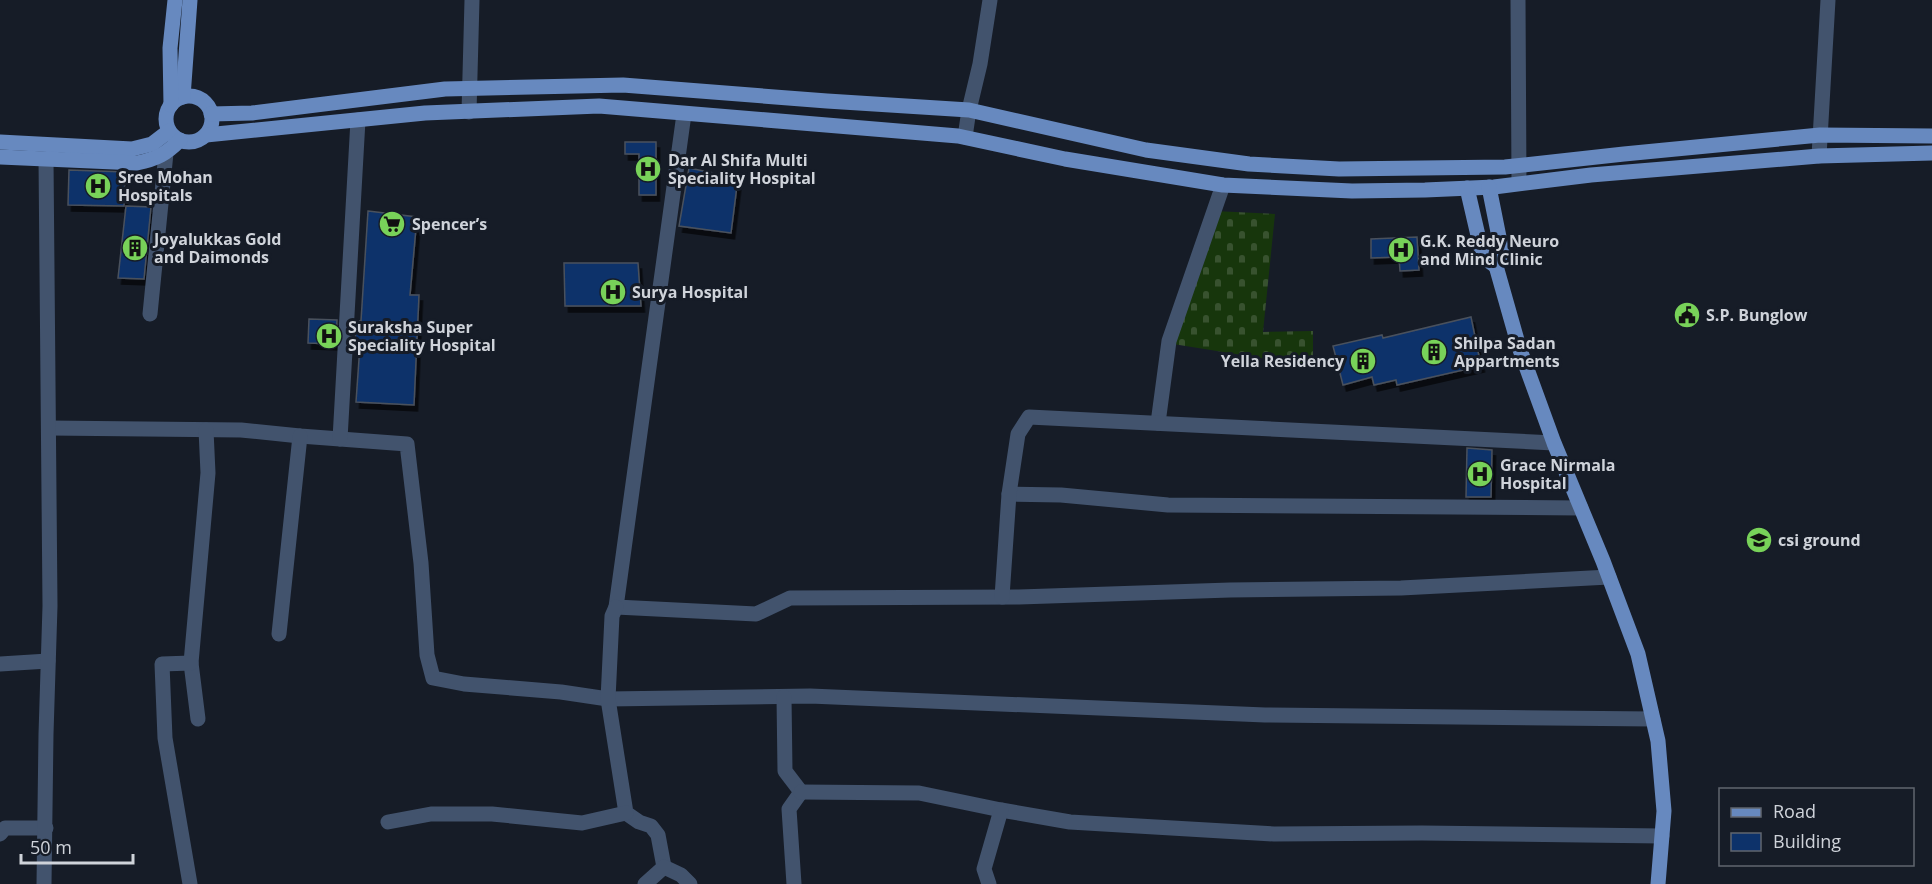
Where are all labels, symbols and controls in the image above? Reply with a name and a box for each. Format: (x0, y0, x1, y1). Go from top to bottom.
place label: Dar Al Shifa Multi Speciality Hospital (668, 149, 816, 189)
hospital icon: Dar Al Shifa Multi Speciality Hospital (633, 154, 663, 184)
place label: Sree Mohan Hospitals (118, 166, 213, 206)
hospital icon: Sree Mohan Hospitals (83, 171, 113, 201)
supermarket icon: Spencer’s (377, 209, 407, 239)
place label: Spencer’s (412, 213, 487, 235)
place label: Joyalukkas Gold and Daimonds (152, 228, 281, 268)
place label: G.K. Reddy Neuro and Mind Clinic (1420, 230, 1559, 270)
building icon: Joyalukkas Gold and Daimonds (120, 233, 150, 263)
hospital icon: G.K. Reddy Neuro and Mind Clinic (1386, 235, 1416, 265)
hospital icon: Surya Hospital (598, 277, 628, 307)
place label: Surya Hospital (632, 281, 748, 303)
public building icon: S.P. Bunglow (1672, 300, 1702, 330)
place label: S.P. Bunglow (1706, 304, 1808, 326)
place label: Suraksha Super Speciality Hospital (348, 316, 496, 356)
hospital icon: Suraksha Super Speciality Hospital (314, 321, 344, 351)
place label: Shilpa Sadan Appartments (1454, 332, 1560, 372)
building icon: Shilpa Sadan Appartments (1419, 337, 1449, 367)
building icon: Yella Residency (1348, 346, 1378, 376)
place label: Yella Residency (1221, 350, 1345, 372)
place label: Grace Nirmala Hospital (1500, 454, 1615, 494)
hospital icon: Grace Nirmala Hospital (1465, 459, 1495, 489)
school or university icon: csi ground (1744, 525, 1774, 555)
place label: csi ground (1778, 529, 1861, 551)
legend (1719, 788, 1914, 866)
text: Road (1773, 799, 1816, 823)
scale bar (21, 827, 134, 865)
text: Building (1773, 829, 1841, 853)
text: 50 m (30, 835, 72, 859)

